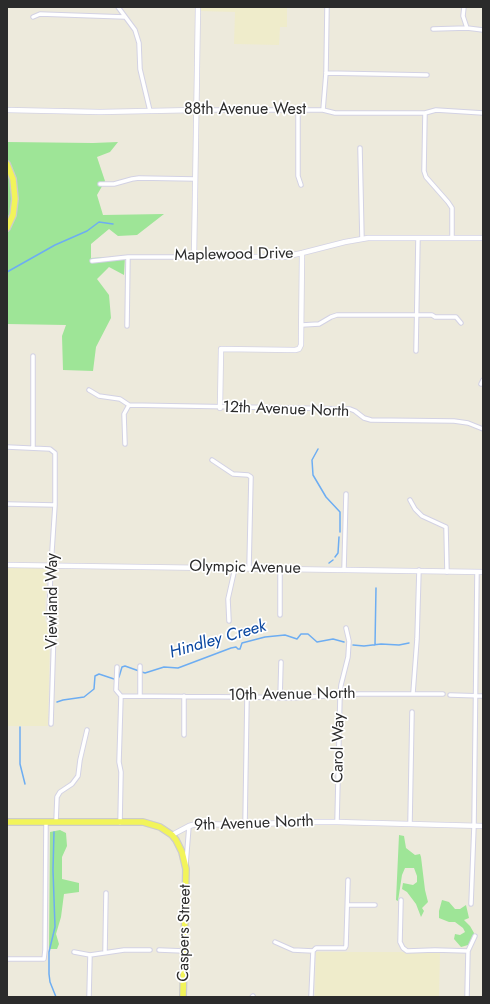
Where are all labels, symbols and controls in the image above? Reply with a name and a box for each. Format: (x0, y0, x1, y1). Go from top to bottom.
street label: 88th Avenue West (184, 100, 306, 120)
street label: Maplewood Drive (174, 244, 294, 266)
street label: 12th Avenue North (222, 398, 350, 422)
street label: Viewland Way (43, 553, 63, 649)
street label: Olympic Avenue (189, 557, 301, 579)
water label: Hindley Creek (167, 616, 269, 664)
street label: 10th Avenue North (228, 684, 356, 706)
street label: Carol Way (329, 713, 349, 783)
street label: 9th Avenue North (194, 812, 314, 836)
street label: Caspers Street (175, 884, 195, 982)

